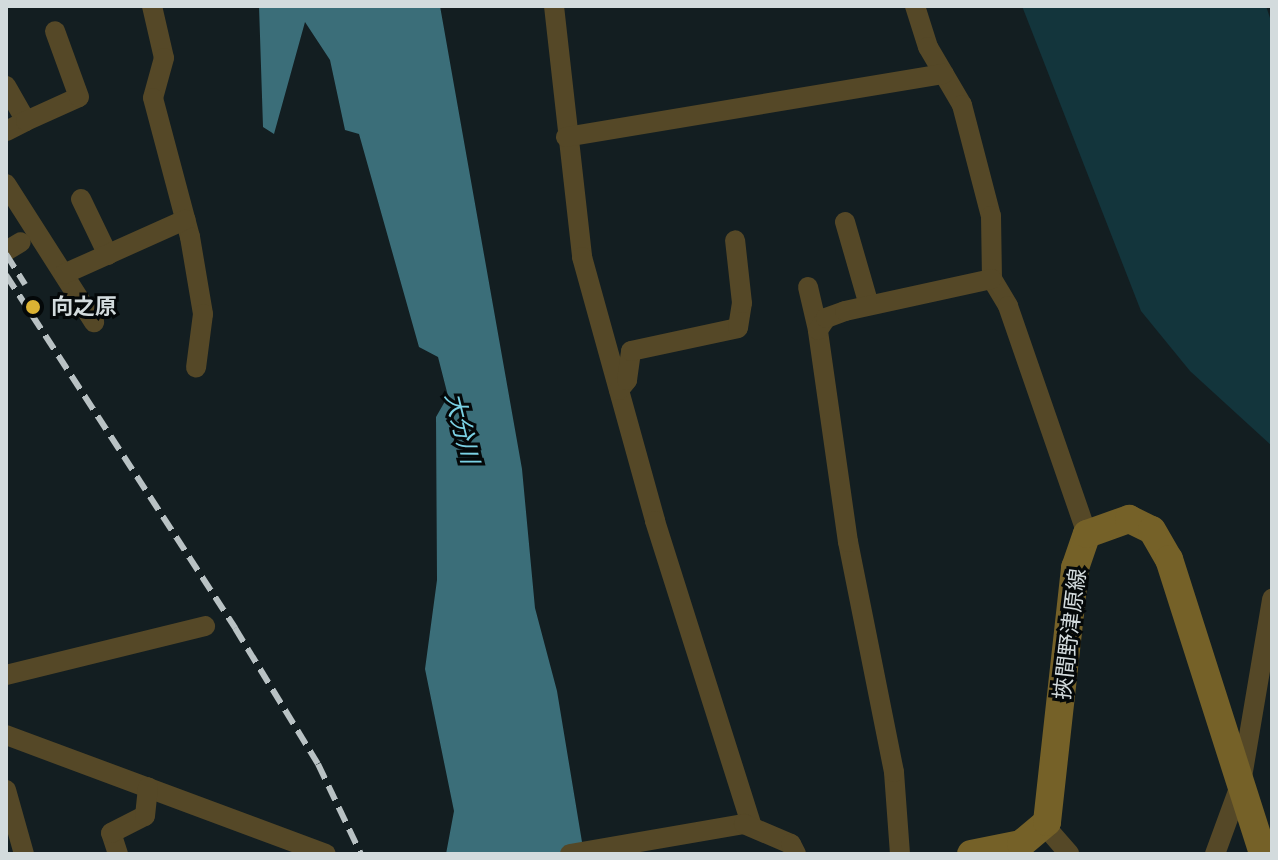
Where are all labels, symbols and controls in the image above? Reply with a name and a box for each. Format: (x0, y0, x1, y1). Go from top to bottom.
place label: 向之原 (51, 294, 117, 320)
marker: 向之原 (22, 296, 44, 318)
water label: 大分川 (439, 390, 485, 466)
street label: 挾間野津原線 (1049, 567, 1091, 701)

